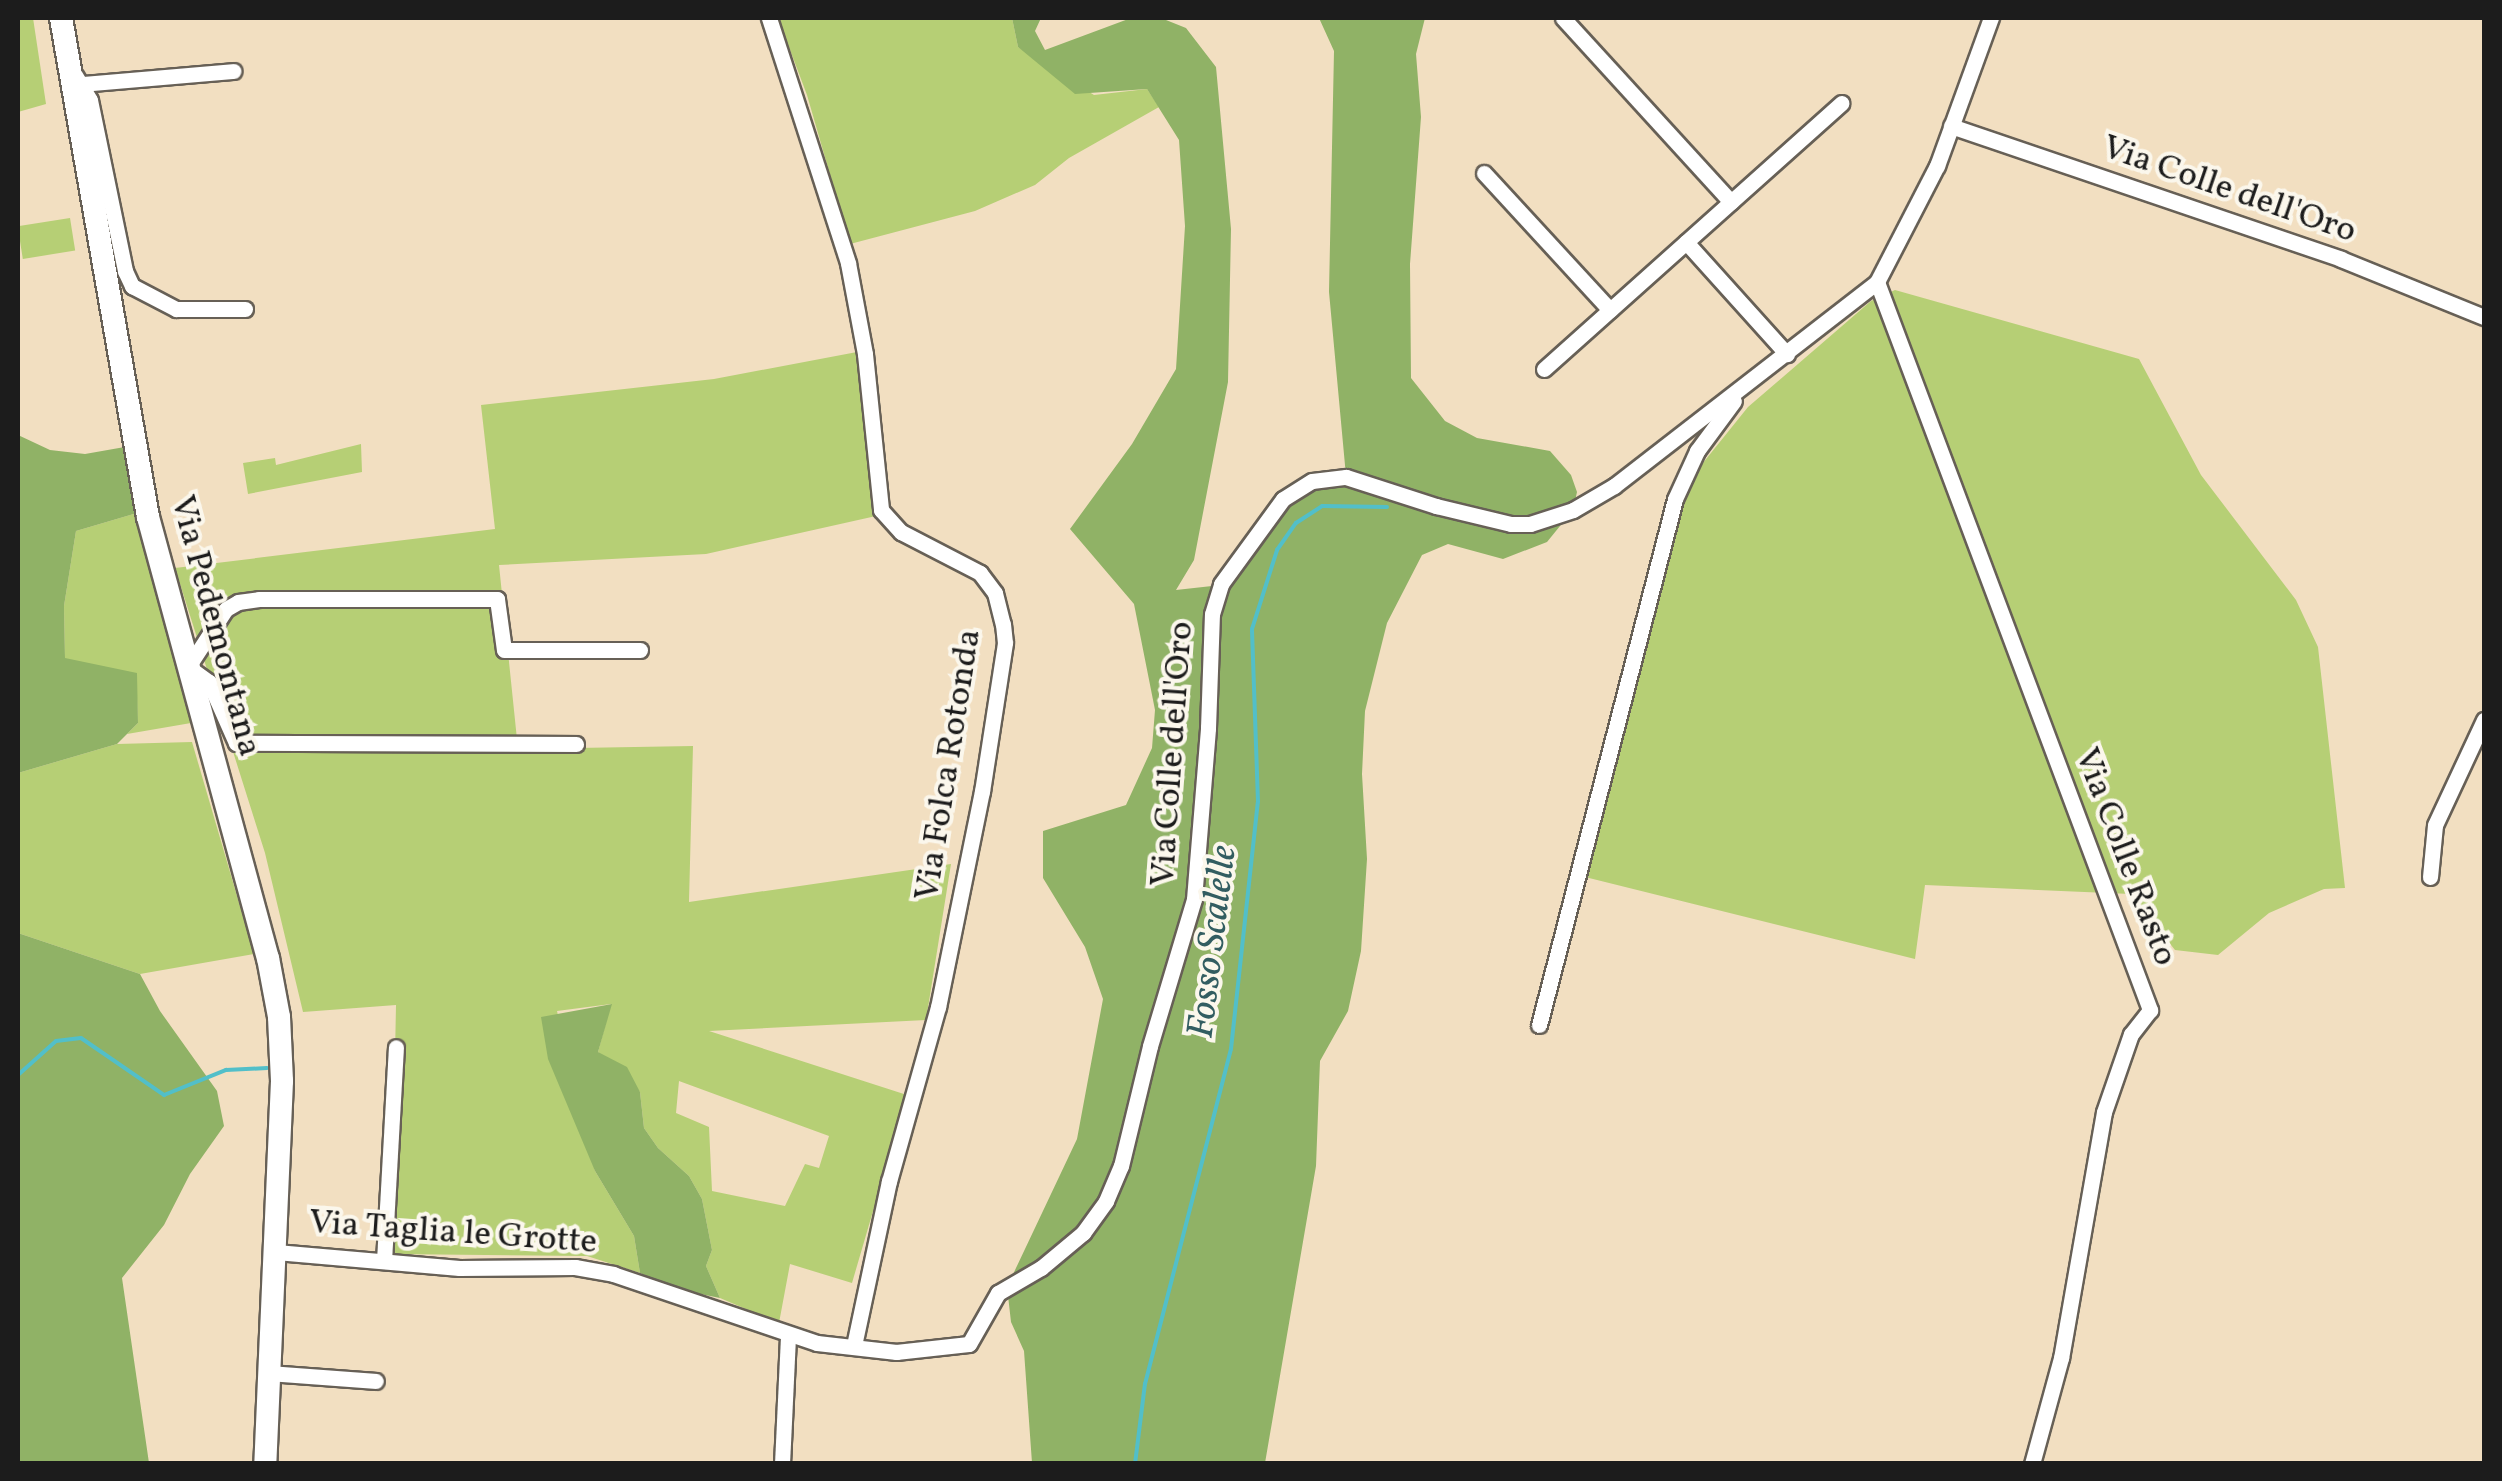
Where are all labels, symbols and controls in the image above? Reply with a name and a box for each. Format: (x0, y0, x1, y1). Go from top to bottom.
street label: Via Colle dell'Oro (2097, 127, 2361, 253)
street label: Via Pedemontana (160, 491, 270, 761)
street label: Via Colle dell'Oro (1143, 620, 1203, 888)
street label: Via Folca Rotonda (907, 626, 991, 904)
street label: Via Colle Rasto (2064, 742, 2186, 972)
water label: Fosso Scalelle (1180, 843, 1248, 1041)
street label: Via Taglia le Grotte (307, 1202, 599, 1264)

